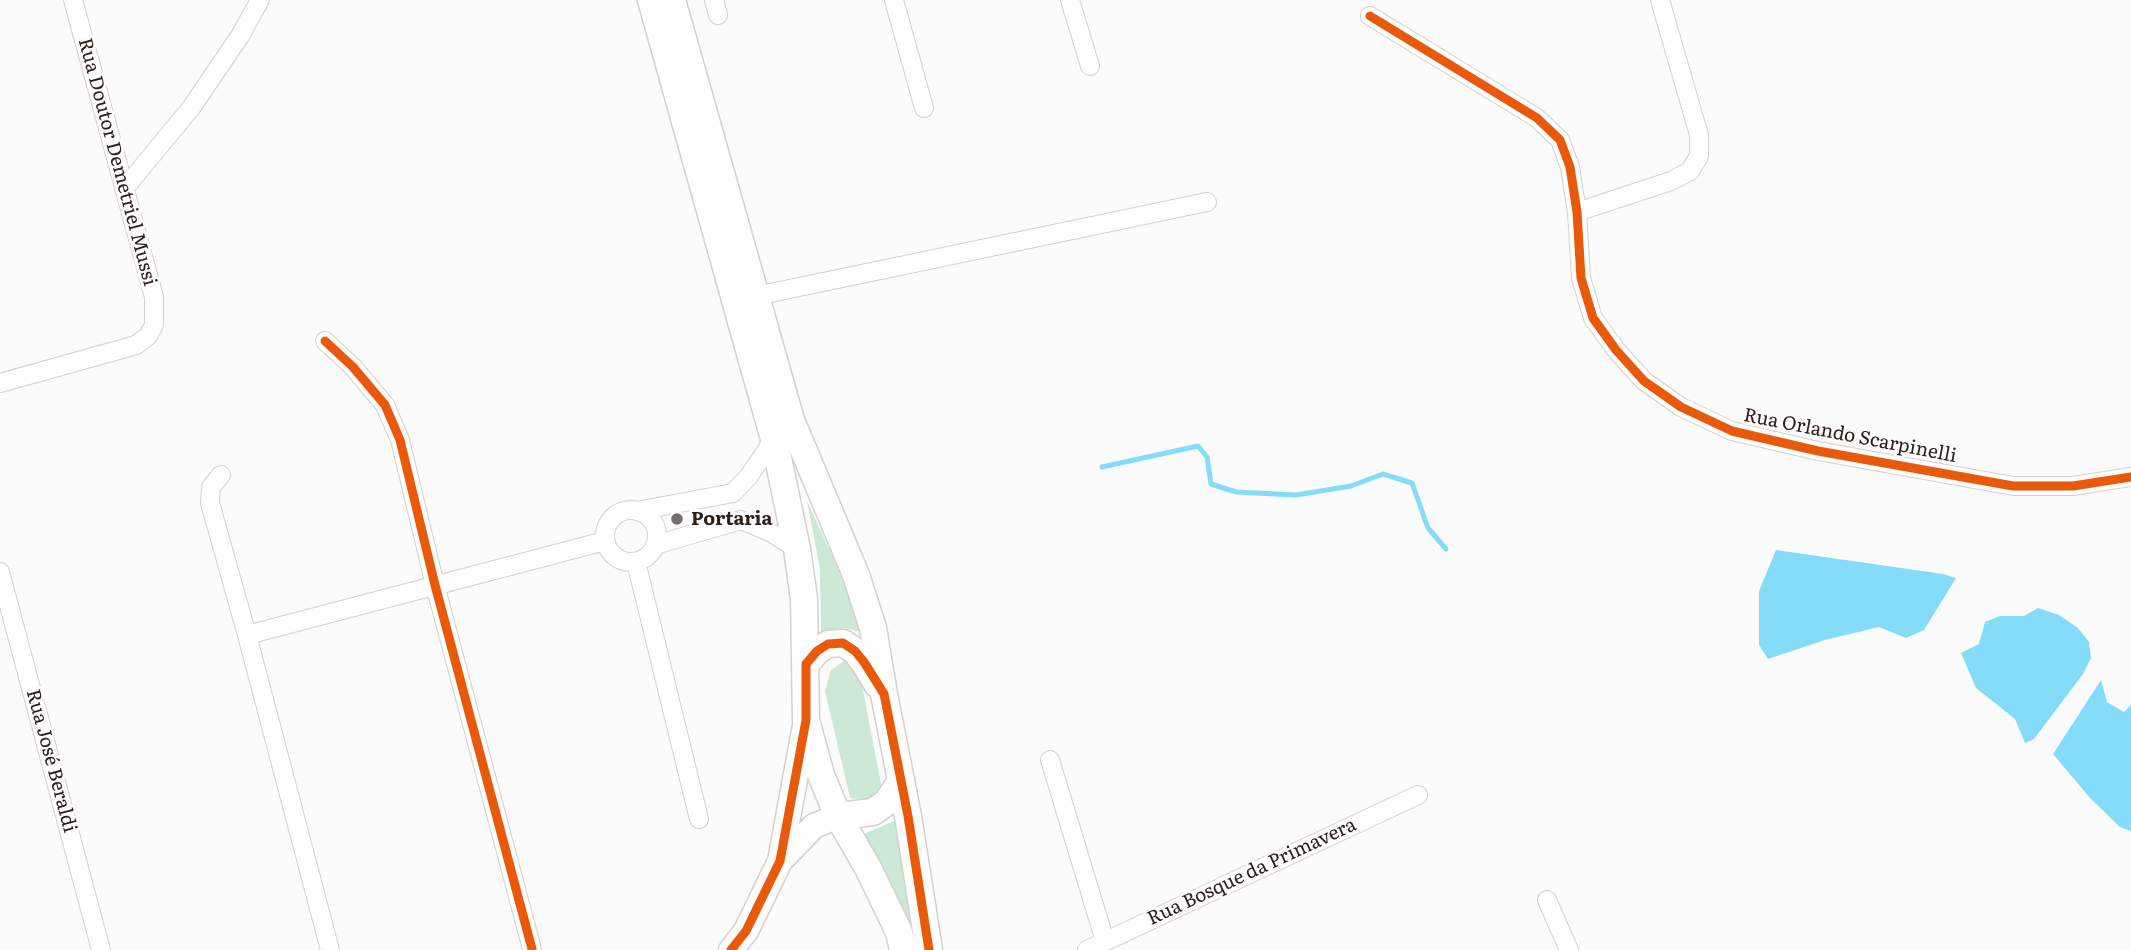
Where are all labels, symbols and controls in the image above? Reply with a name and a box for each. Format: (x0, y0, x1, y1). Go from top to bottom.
street label: Rua Doutor Demetriel Mussi (73, 36, 161, 288)
street label: Rua Orlando Scarpinelli (1742, 404, 1958, 468)
place label: Portaria (691, 508, 772, 530)
marker: Portaria (669, 511, 685, 527)
street label: Rua José Beraldi (21, 687, 81, 835)
street label: Rua Bosque da Primavera (1144, 814, 1360, 930)

